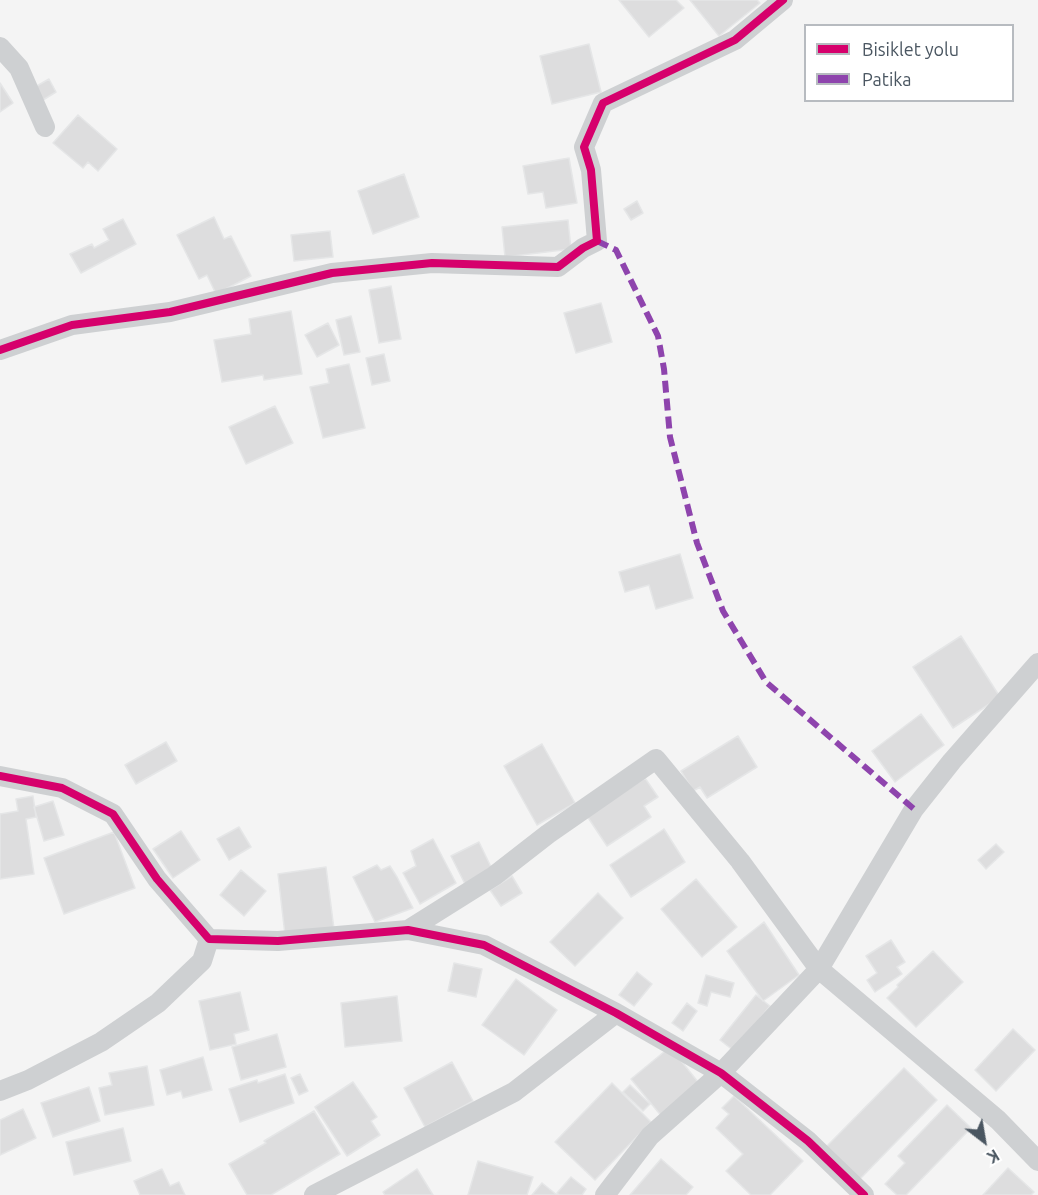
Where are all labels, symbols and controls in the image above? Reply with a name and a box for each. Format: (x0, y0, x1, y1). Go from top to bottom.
legend (804, 24, 1014, 102)
text: Bisiklet yolu (862, 39, 959, 59)
text: Patika (862, 69, 912, 89)
north arrow (954, 1111, 1014, 1171)
text: K (984, 1146, 1002, 1167)

